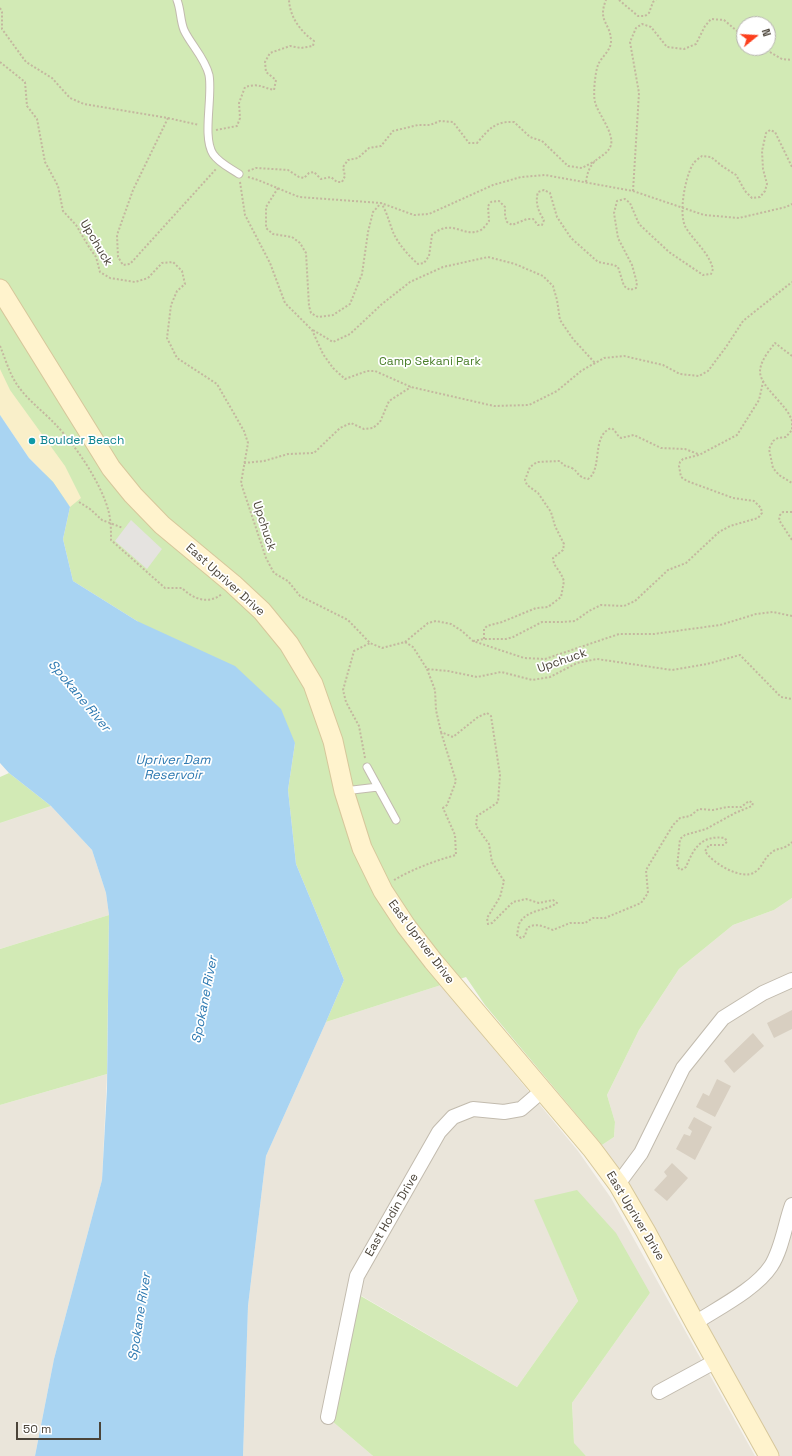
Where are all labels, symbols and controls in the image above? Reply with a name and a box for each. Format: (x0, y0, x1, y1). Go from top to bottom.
north arrow (736, 16, 776, 56)
text: N (759, 27, 774, 38)
street label: Upchuck (77, 217, 115, 269)
park label: Camp Sekani Park (379, 355, 481, 369)
place label: Boulder Beach (40, 434, 124, 448)
marker: Boulder Beach (27, 436, 37, 446)
street label: Upchuck (249, 499, 279, 553)
street label: East Upriver Drive (183, 541, 267, 619)
street label: Upchuck (535, 646, 589, 676)
water label: Spokane River (45, 657, 113, 735)
water label: Upriver Dam Reservoir (135, 752, 211, 783)
street label: East Upriver Drive (385, 897, 457, 987)
water label: Spokane River (189, 955, 221, 1045)
street label: East Upriver Drive (603, 1169, 667, 1263)
street label: East Hodin Drive (362, 1171, 422, 1259)
water label: Spokane River (125, 1272, 155, 1362)
scale bar (18, 1414, 103, 1440)
text: 50 m (23, 1421, 51, 1437)

